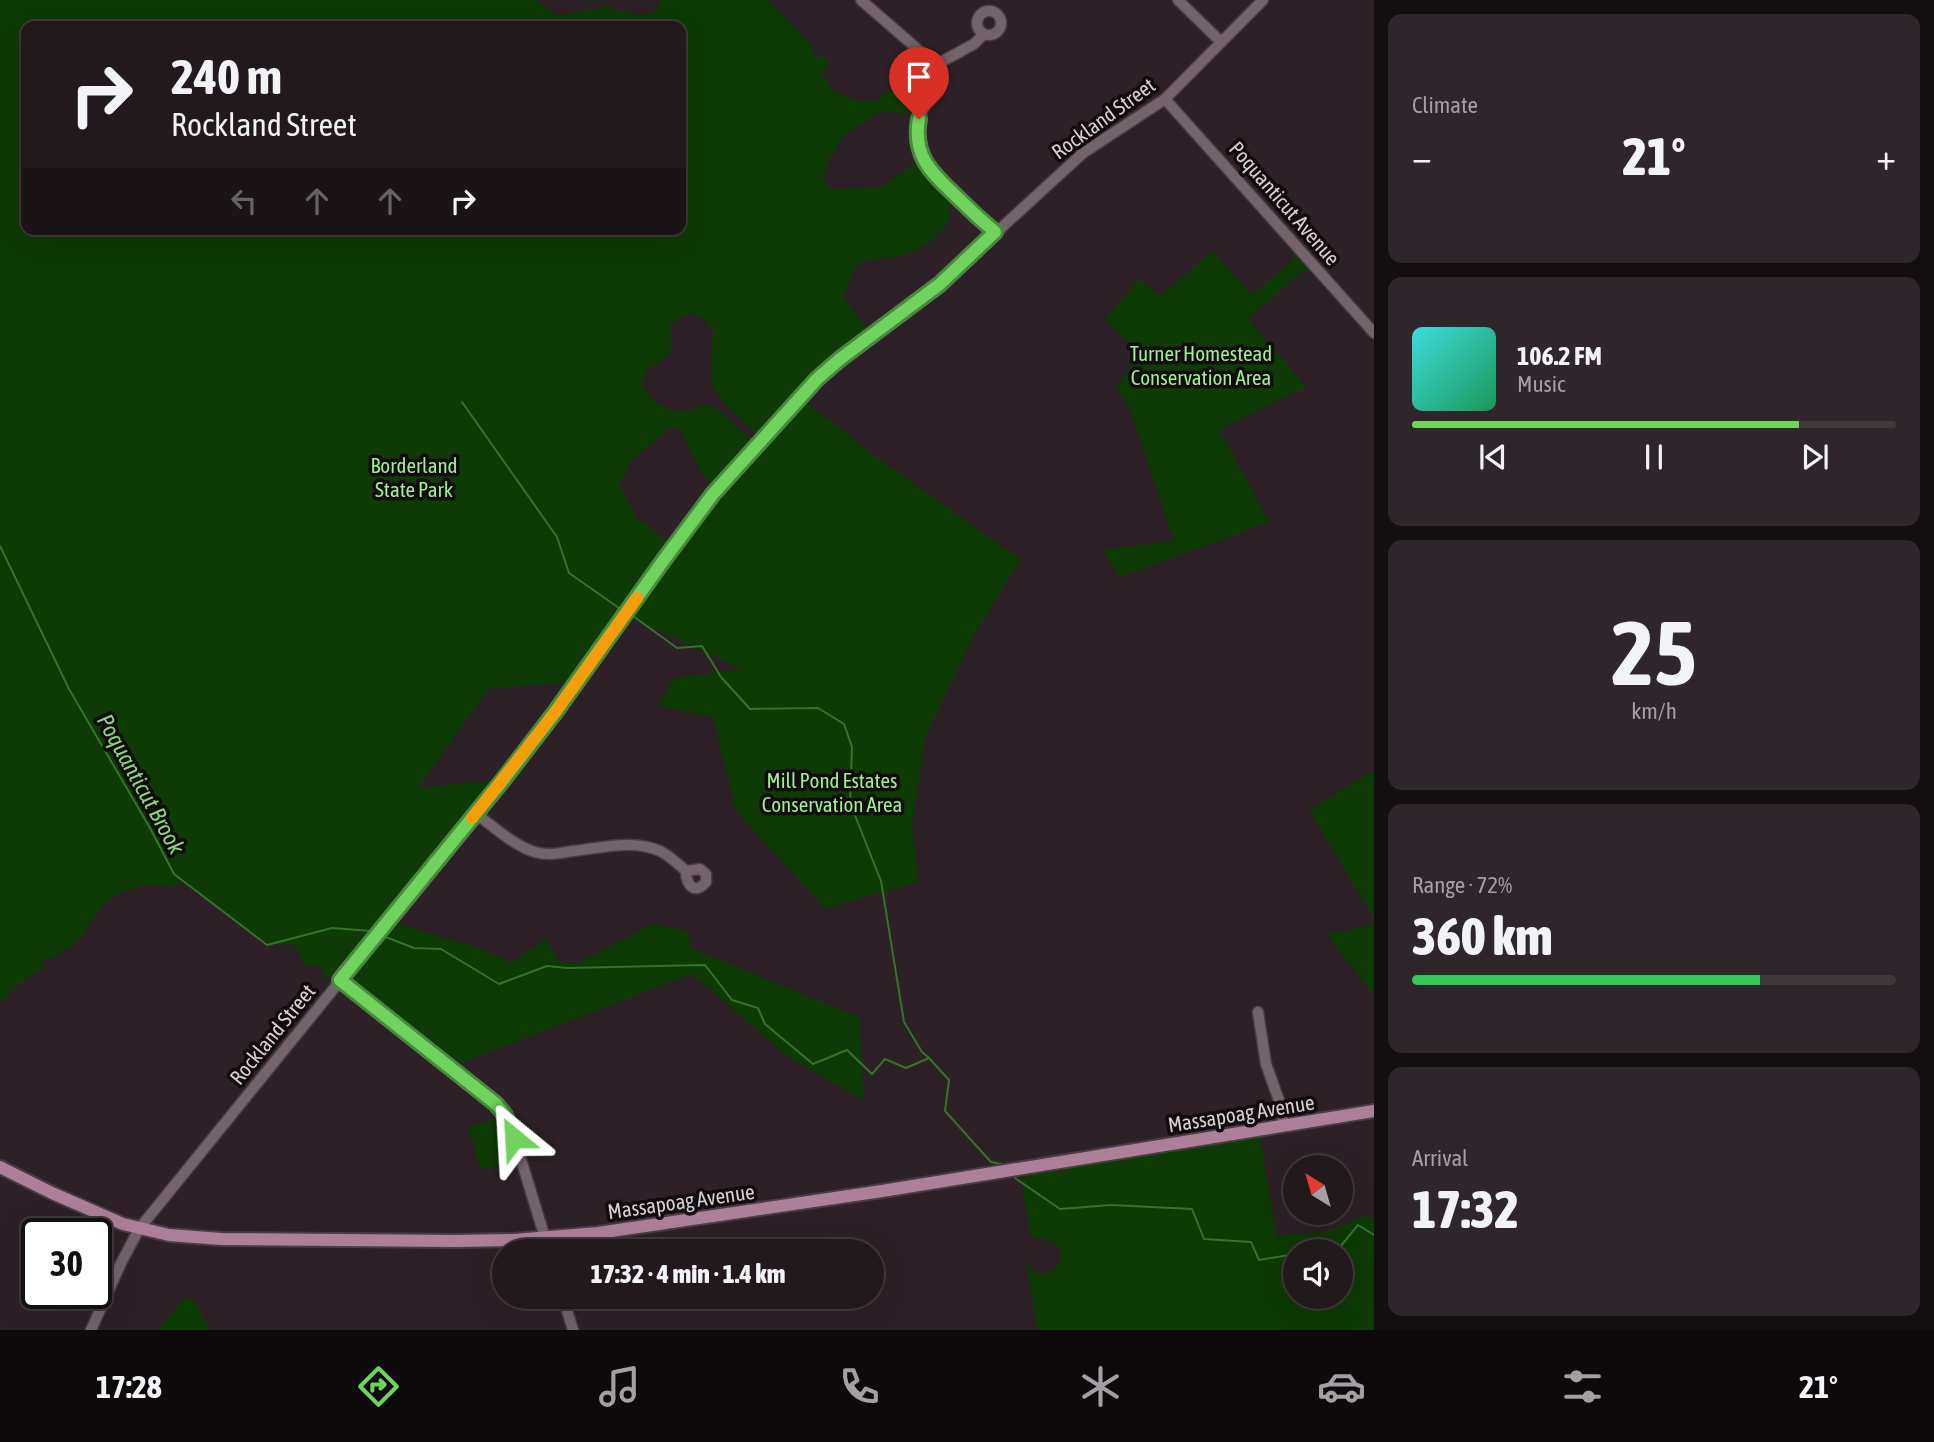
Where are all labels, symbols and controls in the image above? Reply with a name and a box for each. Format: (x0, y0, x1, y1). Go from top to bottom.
pin (889, 47, 949, 119)
text: 240 m (171, 48, 282, 104)
icon: right (56, 49, 147, 140)
icon: arrive (900, 58, 938, 96)
street label: Rockland Street (1047, 72, 1159, 164)
text: Climate (1412, 92, 1478, 118)
text: Rockland Street (171, 106, 357, 143)
text: 21° (1622, 126, 1686, 186)
text: − (1412, 135, 1432, 178)
text: + (1876, 135, 1896, 178)
street label: Poquanticut Avenue (1225, 136, 1345, 270)
icon: left (225, 182, 263, 220)
icon: ahead (298, 182, 336, 220)
icon: ahead (371, 182, 409, 220)
icon: right (444, 182, 482, 220)
park label: Turner Homestead Conservation Area (1130, 341, 1272, 389)
text: 106.2 FM (1517, 341, 1602, 371)
text: Music (1517, 371, 1565, 397)
icon: previous (1474, 438, 1512, 476)
icon: pause (1635, 438, 1673, 476)
icon: next (1796, 438, 1834, 476)
park label: Borderland State Park (370, 453, 458, 501)
text: 25 (1611, 600, 1697, 704)
text: km/h (1631, 698, 1677, 724)
water label: Poquanticut Brook (92, 710, 191, 859)
park label: Mill Pond Estates Conservation Area (762, 768, 902, 816)
text: Range · 72% (1412, 872, 1512, 898)
text: 360 km (1412, 906, 1553, 966)
street label: Rockland Street (224, 979, 320, 1089)
street label: Massapoag Avenue (1166, 1090, 1316, 1136)
position arrow (477, 1101, 551, 1175)
text: Arrival (1412, 1145, 1468, 1171)
north arrow (1283, 1155, 1353, 1225)
map controls (1283, 1155, 1353, 1309)
street label: Massapoag Avenue (606, 1179, 756, 1223)
text: 17:32 (1412, 1179, 1519, 1239)
speed limit sign: 30 (21, 1218, 112, 1309)
button: sound (1283, 1239, 1353, 1309)
text: 17:32 · 4 min · 1.4 km (591, 1259, 785, 1289)
icon: directions (354, 1362, 403, 1411)
icon: music (595, 1362, 644, 1411)
icon: phone (835, 1362, 884, 1411)
icon: climate (1076, 1362, 1125, 1411)
icon: car (1317, 1362, 1366, 1411)
icon: filters (1558, 1362, 1607, 1411)
text: 17:28 (96, 1368, 162, 1405)
text: 21° (1799, 1368, 1838, 1405)

